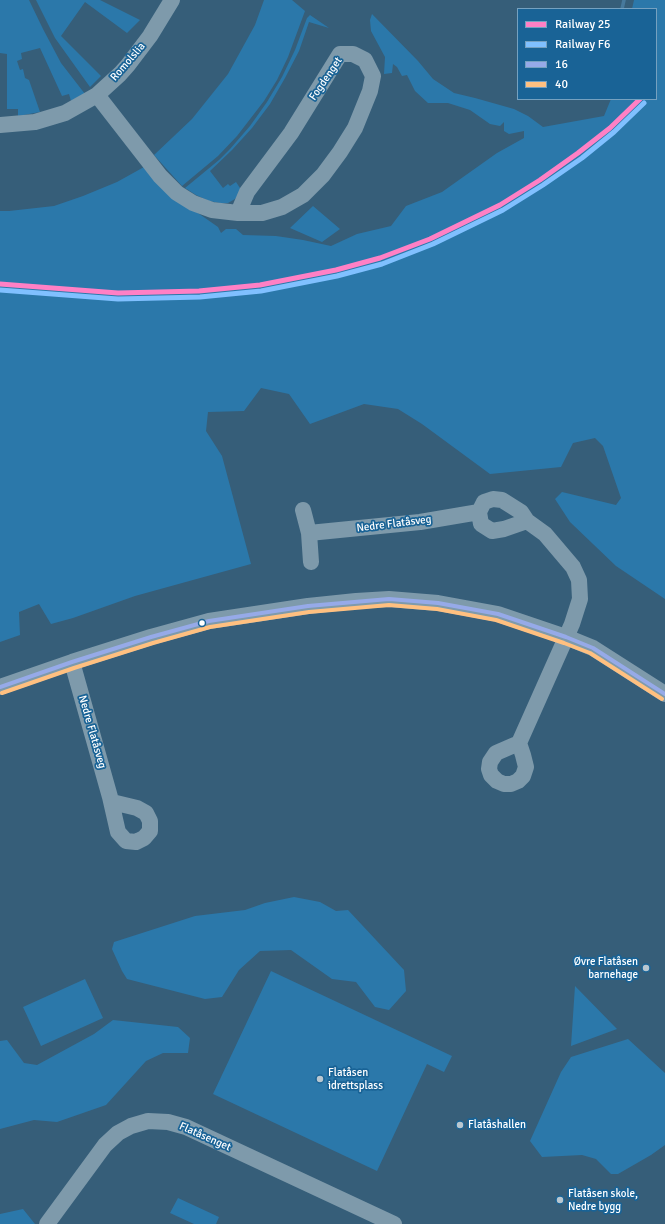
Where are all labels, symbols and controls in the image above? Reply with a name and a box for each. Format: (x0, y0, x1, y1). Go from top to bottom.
legend (517, 8, 657, 100)
text: Railway 25 (555, 17, 611, 32)
text: Railway F6 (555, 37, 610, 52)
street label: Romolslia (108, 40, 148, 84)
street label: Fogdenget (307, 55, 345, 103)
text: 16 (555, 57, 568, 72)
text: 40 (555, 77, 568, 92)
street label: Nedre Flatåsveg (356, 513, 432, 535)
unlabelled marker (197, 618, 207, 628)
street label: Nedre Flatåsveg (75, 694, 109, 770)
place label: Øvre Flatåsen barnehage (574, 955, 638, 981)
marker: Øvre Flatåsen barnehage (641, 963, 651, 973)
place label: Flatåsen idrettsplass (328, 1066, 383, 1092)
marker: Flatåsen idrettsplass (315, 1074, 325, 1084)
place label: Flatåshallen (468, 1118, 526, 1132)
street label: Flatåsenget (177, 1120, 233, 1154)
marker: Flatåshallen (455, 1120, 465, 1130)
place label: Flatåsen skole, Nedre bygg (568, 1187, 638, 1213)
marker: Flatåsen skole, Nedre bygg (555, 1195, 565, 1205)

